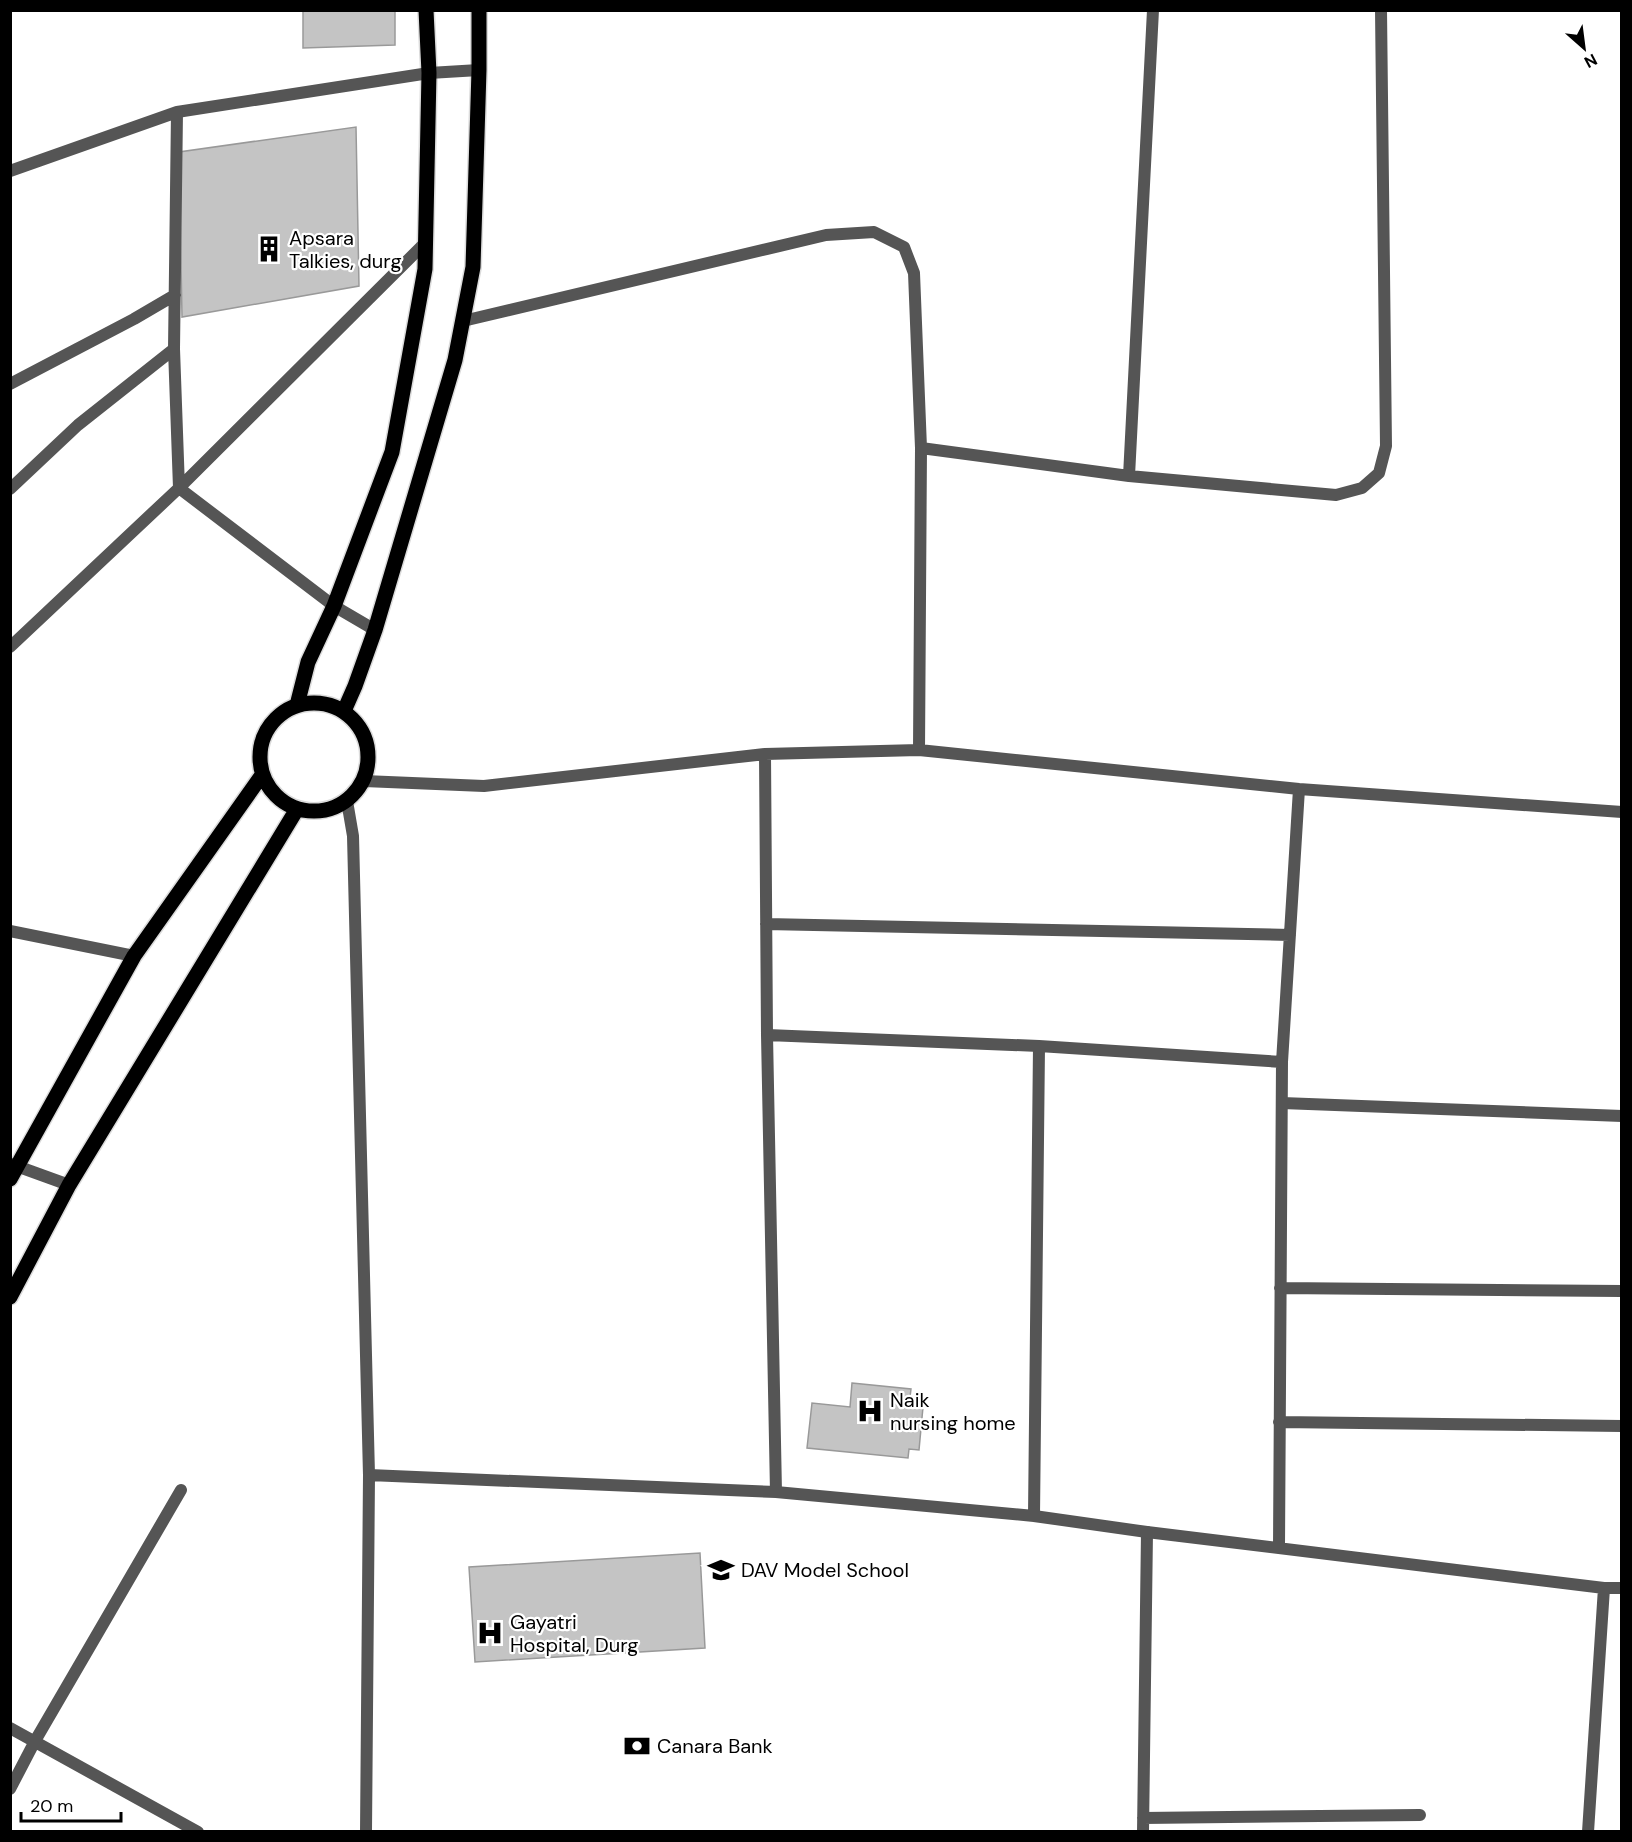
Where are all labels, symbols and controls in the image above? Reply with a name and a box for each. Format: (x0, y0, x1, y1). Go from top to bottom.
north arrow (1554, 18, 1614, 78)
text: N (1581, 49, 1601, 73)
place label: Apsara Talkies, durg (289, 225, 402, 274)
building icon: Apsara Talkies, durg (254, 234, 284, 264)
place label: Naik nursing home (890, 1387, 1016, 1436)
hospital icon: Naik nursing home (855, 1396, 885, 1426)
school or university icon: DAV Model School (706, 1555, 736, 1585)
place label: DAV Model School (741, 1557, 909, 1583)
place label: Gayatri Hospital, Durg (510, 1609, 639, 1658)
hospital icon: Gayatri Hospital, Durg (475, 1618, 505, 1648)
bank icon: Canara Bank (622, 1731, 652, 1761)
place label: Canara Bank (657, 1733, 773, 1759)
scale bar (21, 1785, 122, 1823)
text: 20 m (30, 1794, 73, 1818)

